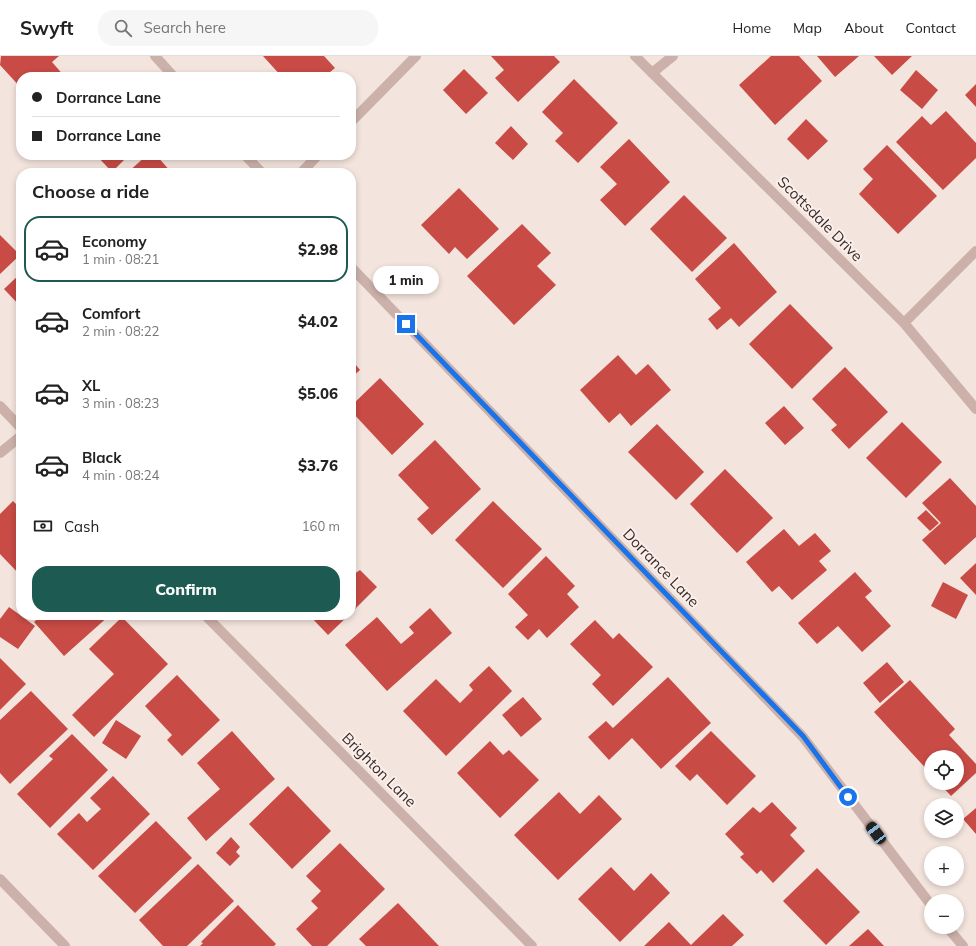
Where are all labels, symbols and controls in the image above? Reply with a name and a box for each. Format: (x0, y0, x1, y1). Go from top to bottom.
search box (98, 10, 378, 46)
text: Swyft (20, 16, 74, 40)
icon: search (112, 17, 134, 39)
text: Search here (144, 18, 226, 37)
text: Home (732, 19, 771, 37)
text: Map (793, 19, 822, 37)
text: About (844, 19, 884, 37)
text: Contact (906, 19, 956, 37)
text: Dorrance Lane (56, 88, 161, 107)
text: Dorrance Lane (56, 126, 161, 145)
street label: Scottsdale Drive (774, 172, 867, 265)
text: Choose a ride (32, 180, 149, 203)
icon: car (34, 231, 70, 267)
text: Economy (82, 232, 147, 251)
text: $2.98 (298, 240, 338, 259)
text: 1 min · 08:21 (82, 251, 159, 267)
callout: 1 min (373, 266, 439, 294)
text: 1 min (389, 272, 423, 288)
icon: car (34, 303, 70, 339)
text: Comfort (82, 304, 140, 323)
text: $4.02 (298, 312, 338, 331)
route end (397, 315, 415, 333)
text: 2 min · 08:22 (82, 323, 159, 339)
icon: car (34, 375, 70, 411)
text: XL (82, 376, 100, 395)
text: $5.06 (298, 384, 338, 403)
text: 3 min · 08:23 (82, 395, 159, 411)
icon: car (34, 447, 70, 483)
text: Black (82, 448, 121, 467)
text: $3.76 (298, 456, 338, 475)
text: 4 min · 08:24 (82, 467, 159, 483)
icon: cash (32, 515, 54, 537)
text: Cash (64, 517, 99, 536)
text: 160 m (302, 518, 340, 534)
street label: Dorrance Lane (619, 524, 704, 611)
button: Confirm (32, 566, 340, 612)
street label: Brighton Lane (338, 728, 421, 811)
map controls (924, 750, 964, 934)
button: locate (924, 750, 964, 790)
route start (839, 788, 857, 806)
button: layers (924, 798, 964, 838)
car (864, 820, 888, 846)
button: + (924, 846, 964, 886)
button: − (924, 894, 964, 934)

